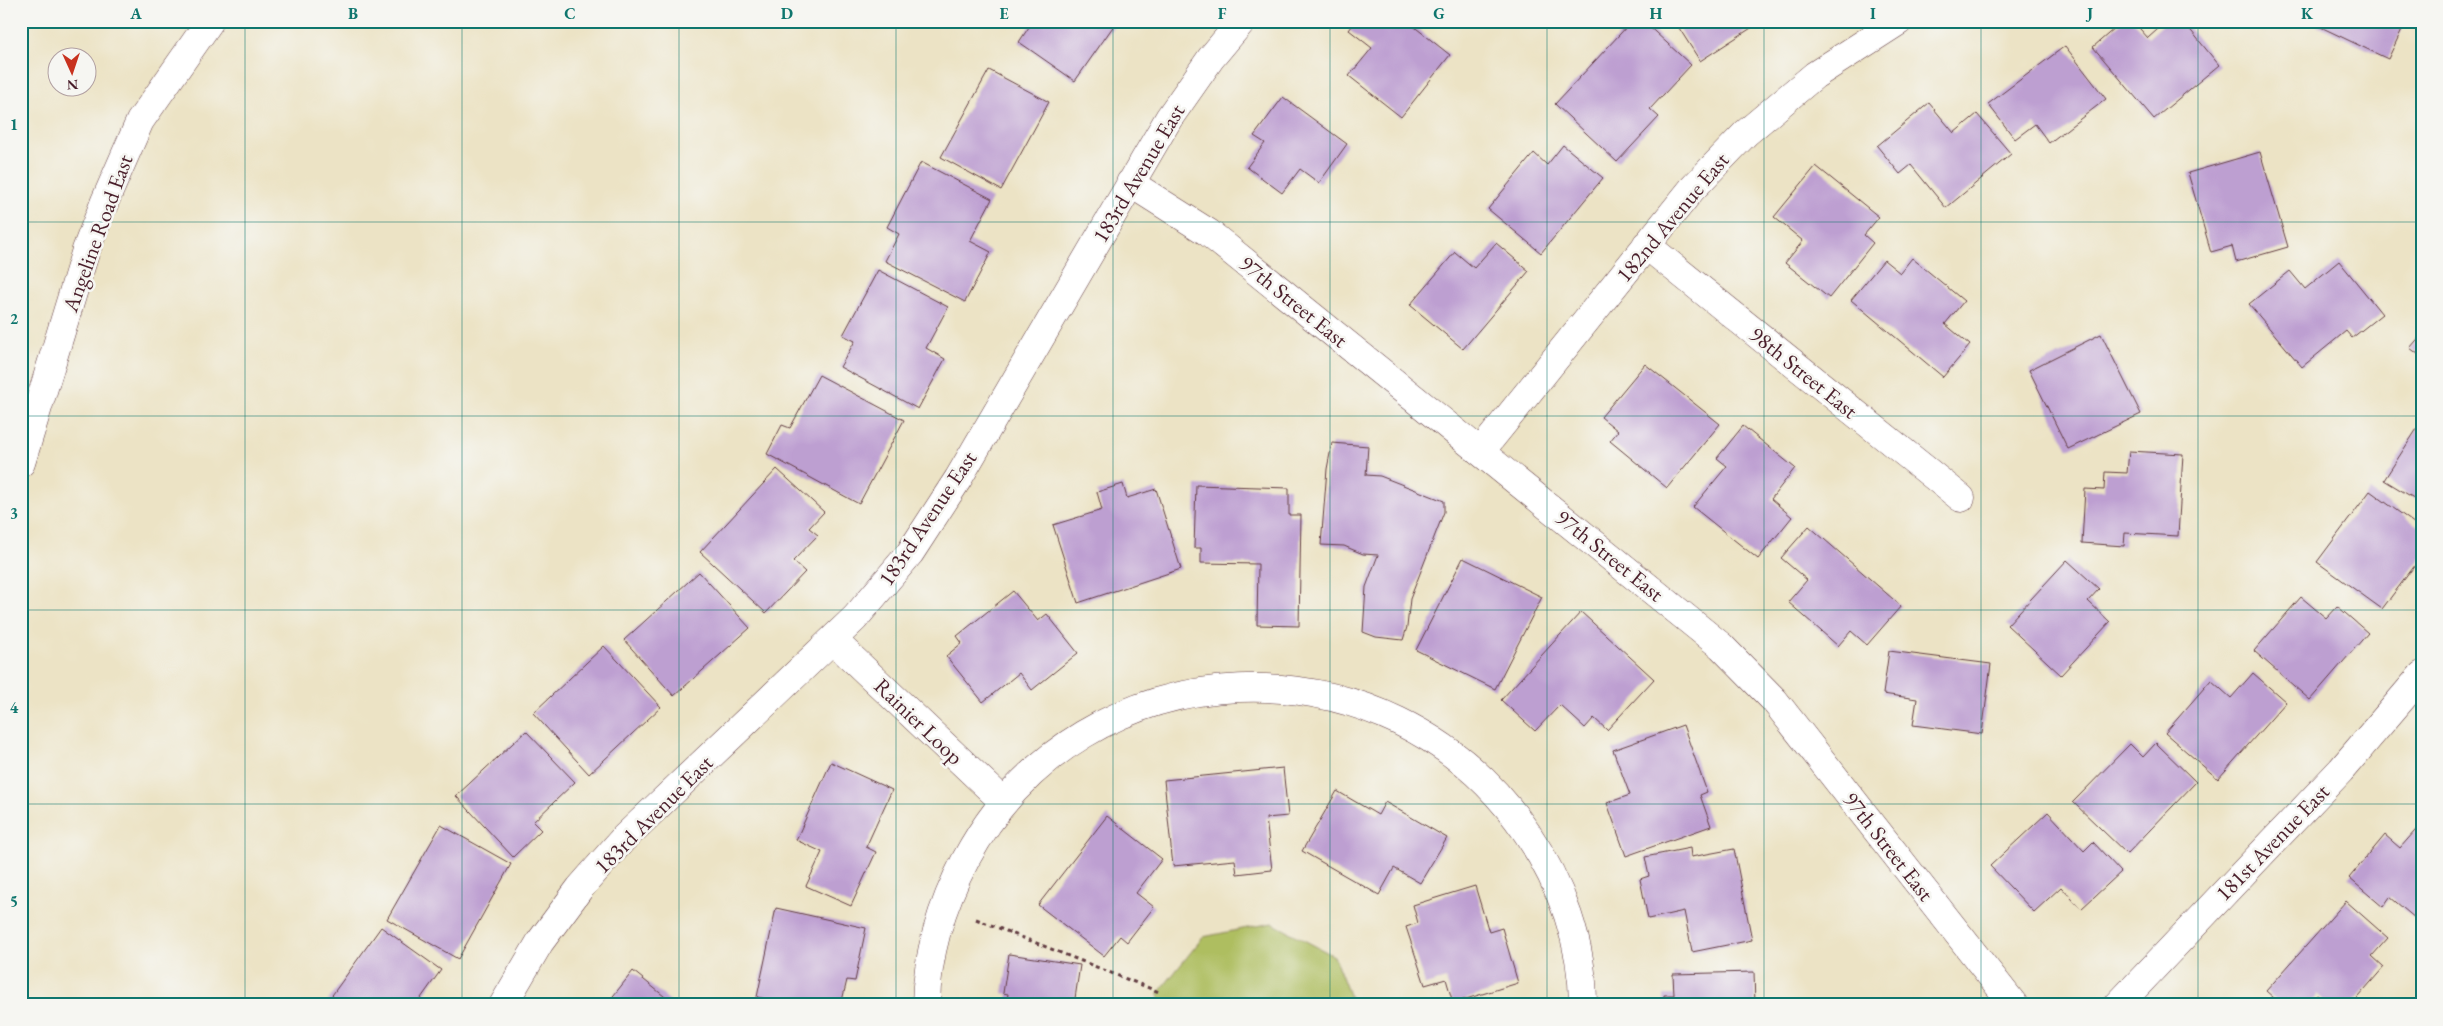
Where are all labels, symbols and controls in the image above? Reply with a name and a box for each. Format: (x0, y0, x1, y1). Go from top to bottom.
text: A (129, 3, 142, 24)
text: B (348, 3, 358, 24)
text: C (564, 3, 576, 24)
text: D (781, 3, 793, 24)
text: E (999, 3, 1009, 24)
text: F (1218, 3, 1227, 24)
text: G (1433, 3, 1445, 24)
text: H (1650, 3, 1663, 24)
text: I (1870, 3, 1876, 24)
text: J (2085, 3, 2093, 24)
text: K (2301, 3, 2314, 24)
north arrow (48, 48, 98, 98)
text: N (66, 76, 79, 94)
street label: 183rd Avenue East (1086, 99, 1191, 248)
text: 1 (10, 114, 18, 135)
street label: 182nd Avenue East (1610, 146, 1735, 288)
street label: Angeline Road East (55, 150, 139, 317)
street label: 97th Street East (1234, 249, 1354, 354)
text: 2 (10, 308, 19, 329)
street label: 98th Street East (1744, 320, 1864, 425)
street label: 183rd Avenue East (872, 445, 983, 591)
text: 3 (10, 503, 18, 524)
street label: 97th Street East (1550, 503, 1670, 608)
street label: Rainier Loop (868, 672, 969, 771)
text: 4 (10, 697, 19, 718)
street label: 183rd Avenue East (588, 749, 719, 880)
street label: 181st Avenue East (2209, 777, 2336, 907)
street label: 97th Street East (1837, 786, 1940, 907)
text: 5 (10, 891, 18, 912)

